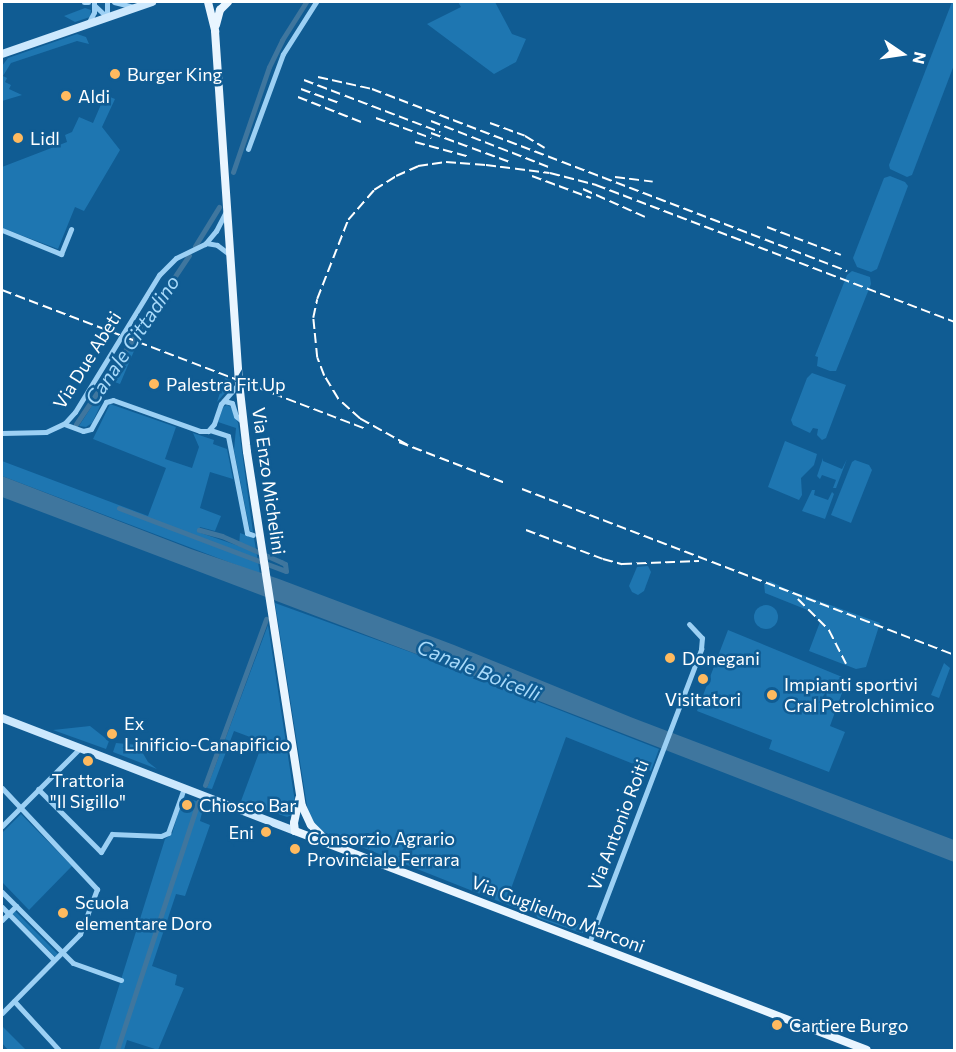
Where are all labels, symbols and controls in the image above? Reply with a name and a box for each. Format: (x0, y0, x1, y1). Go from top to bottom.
north arrow (872, 24, 932, 84)
text: N (909, 50, 931, 66)
place label: Burger King (127, 63, 222, 85)
marker: Burger King (108, 67, 122, 81)
place label: Aldi (78, 85, 110, 107)
marker: Aldi (59, 89, 73, 103)
place label: Lidl (30, 127, 60, 149)
marker: Lidl (11, 131, 25, 145)
water label: Canale Cittadino (80, 271, 184, 409)
street label: Via Due Abeti (49, 307, 125, 413)
place label: Palestra Fit Up (166, 373, 286, 395)
marker: Palestra Fit Up (147, 377, 161, 391)
street label: Via Enzo Michelini (248, 406, 290, 556)
water label: Canale Boicelli (414, 634, 544, 706)
place label: Donegani (682, 647, 760, 669)
marker: Donegani (663, 651, 677, 665)
marker: Visitatori (696, 672, 710, 686)
place label: Impianti sportivi Cral Petrolchimico (784, 674, 935, 716)
place label: Visitatori (665, 688, 741, 710)
marker: Impianti sportivi Cral Petrolchimico (765, 688, 779, 702)
place label: Ex Linificio-Canapificio (124, 713, 290, 756)
marker: Ex Linificio-Canapificio (105, 727, 119, 741)
marker: Trattoria "Il Sigillo" (81, 754, 95, 768)
street label: Via Antonio Roiti (583, 756, 653, 894)
place label: Trattoria "Il Sigillo" (50, 770, 126, 812)
place label: Chiosco Bar (199, 794, 296, 816)
marker: Chiosco Bar (180, 798, 194, 812)
place label: Eni (228, 821, 254, 843)
marker: Eni (259, 825, 273, 839)
place label: Consorzio Agrario Provinciale Ferrara (307, 828, 460, 870)
marker: Consorzio Agrario Provinciale Ferrara (288, 842, 302, 856)
street label: Via Guglielmo Marconi (468, 871, 648, 957)
place label: Scuola elementare Doro (75, 892, 212, 934)
marker: Scuola elementare Doro (56, 906, 70, 920)
place label: Cartiere Burgo (789, 1014, 908, 1036)
marker: Cartiere Burgo (770, 1018, 784, 1032)

